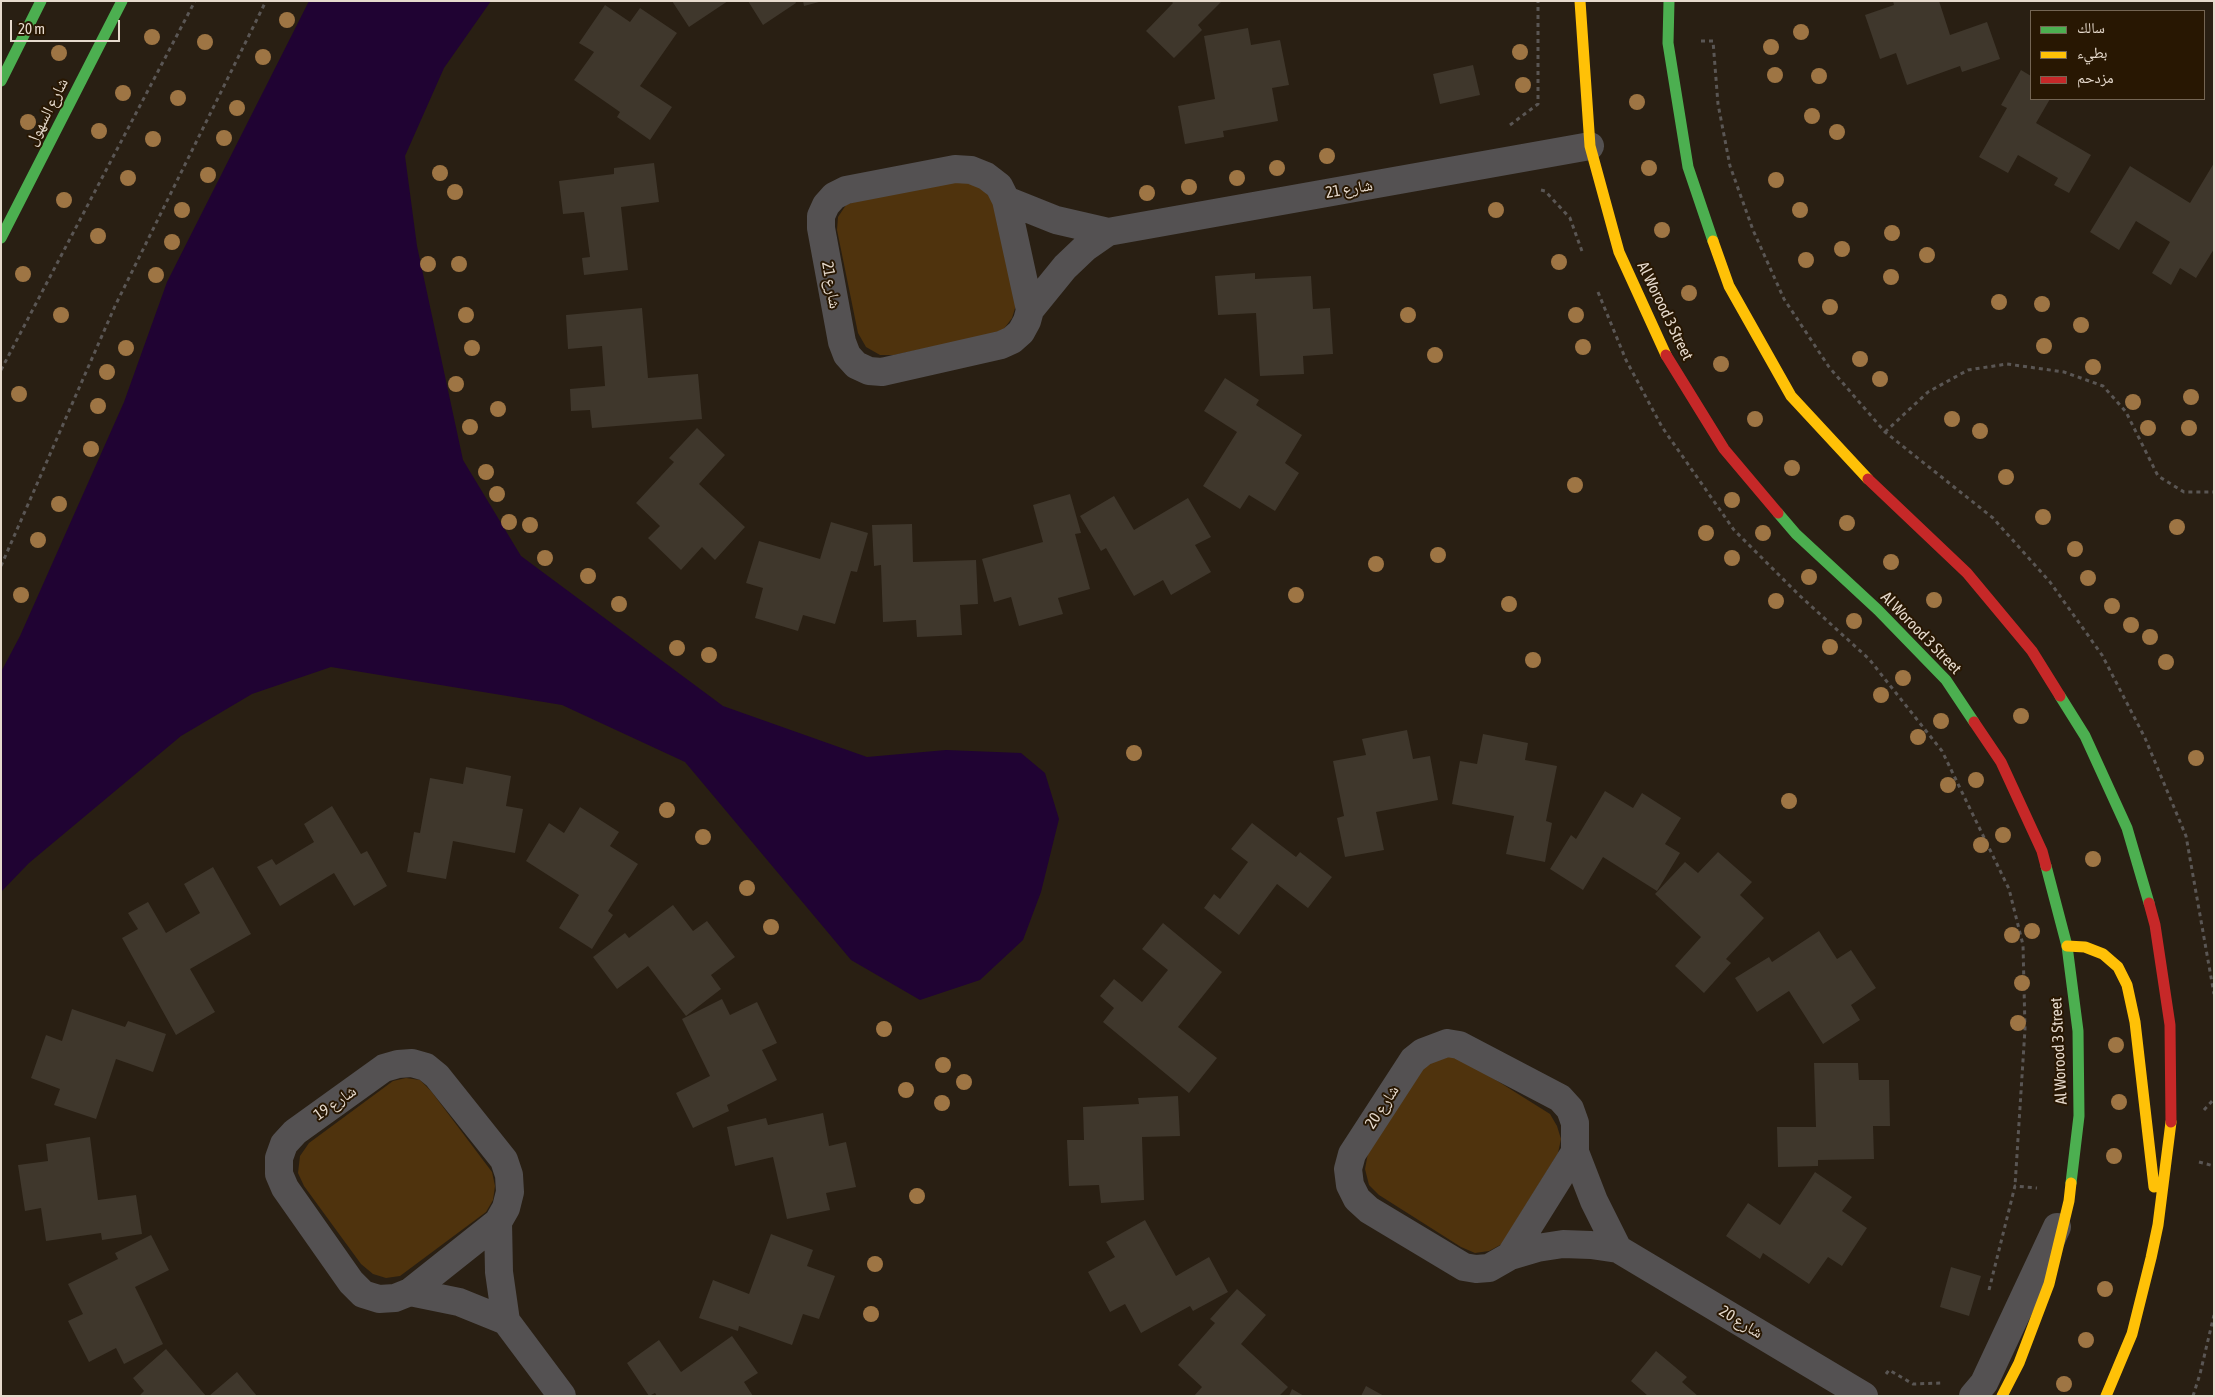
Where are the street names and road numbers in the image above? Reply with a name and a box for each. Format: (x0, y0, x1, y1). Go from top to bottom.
street label: شارع السهول (22, 75, 72, 149)
street label: شارع 21 (1324, 175, 1374, 203)
street label: Al Worood 3 Street (1633, 259, 1697, 363)
street label: شارع 21 (817, 260, 845, 310)
street label: Al Worood 3 Street (1877, 588, 1965, 678)
street label: Al Worood 3 Street (2047, 997, 2071, 1105)
street label: شارع 19 (310, 1081, 360, 1125)
street label: شارع 20 (1361, 1082, 1403, 1132)
street label: شارع 20 (1716, 1302, 1766, 1342)

